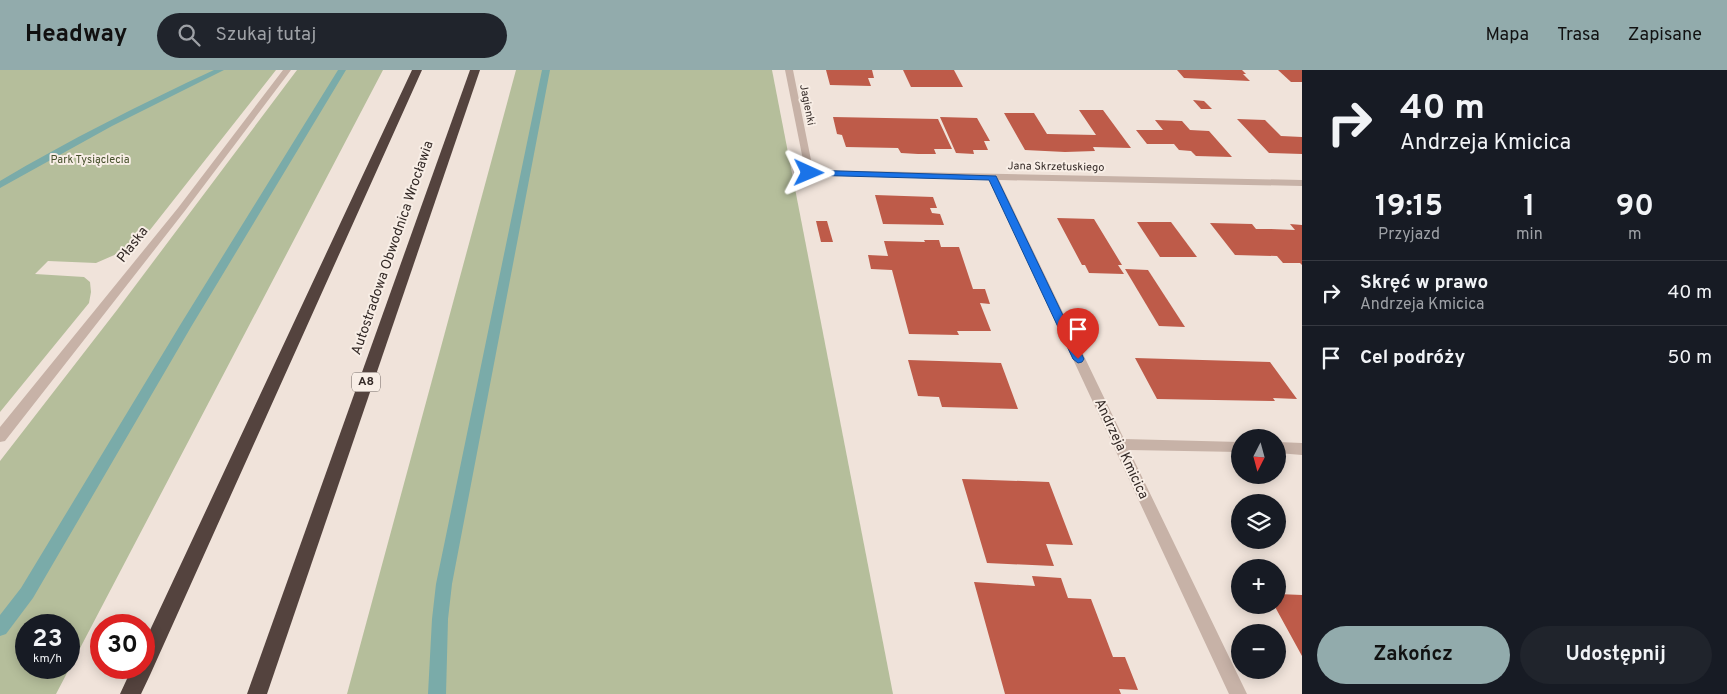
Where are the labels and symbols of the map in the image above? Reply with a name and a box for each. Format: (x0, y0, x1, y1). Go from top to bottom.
street label: Jagienki (796, 83, 818, 127)
street label: Autostradowa Obwodnica Wrocławia (348, 139, 438, 357)
position arrow (782, 146, 834, 198)
park label: Park Tysiąclecia (51, 153, 130, 167)
street label: Jana Skrzetuskiego (1008, 159, 1104, 175)
street label: Płaska (114, 224, 152, 266)
pin (1057, 308, 1099, 359)
road number: A8 (352, 372, 380, 392)
street label: Andrzeja Kmicica (1090, 396, 1152, 502)
north arrow (1231, 429, 1286, 484)
speed limit sign: 30 (90, 614, 155, 679)

